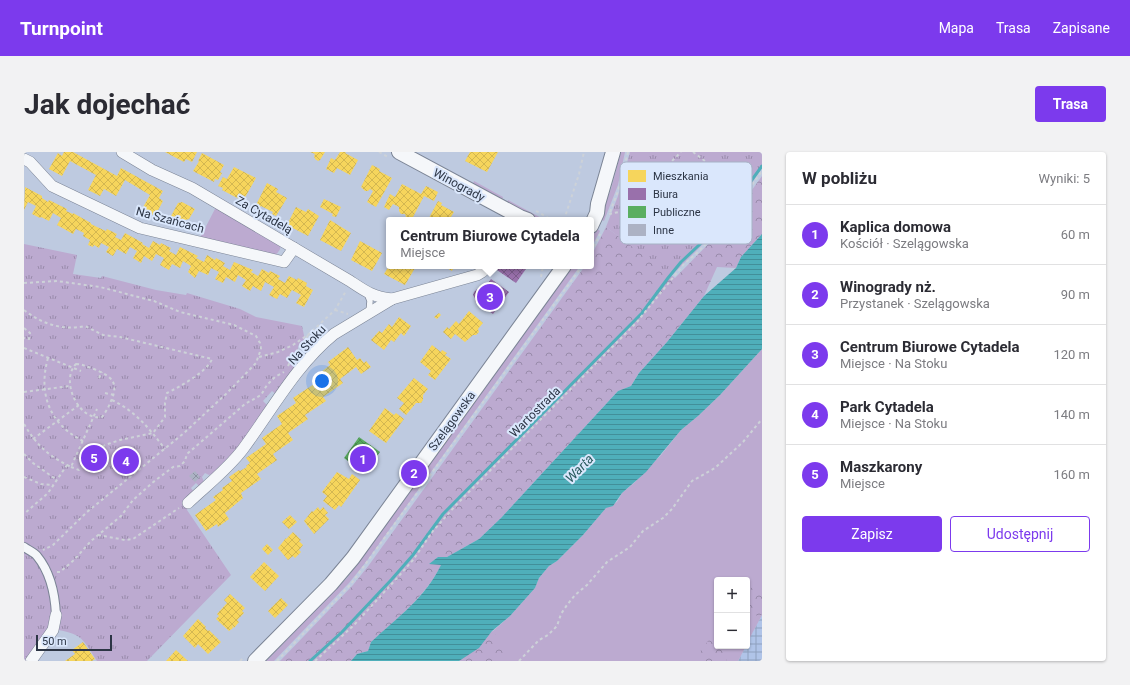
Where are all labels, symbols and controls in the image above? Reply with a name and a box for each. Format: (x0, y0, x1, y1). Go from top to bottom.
text: Turnpoint (20, 17, 103, 40)
text: Mapa (939, 20, 974, 36)
text: Trasa (996, 20, 1031, 36)
text: Zapisane (1053, 20, 1110, 36)
button: Trasa (1035, 86, 1106, 122)
text: Jak dojechać (24, 88, 190, 121)
legend (620, 162, 752, 244)
street label: Winogrady (431, 166, 488, 205)
text: W pobliżu (802, 168, 877, 188)
text: Mieszkania (653, 170, 709, 183)
text: Wyniki: 5 (1039, 171, 1090, 186)
text: Biura (653, 188, 678, 201)
street label: Za Cytadelą (233, 193, 295, 237)
street label: Na Szańcach (134, 204, 206, 236)
text: Publiczne (653, 206, 701, 219)
popup (386, 217, 594, 269)
text: Kaplica domowa (840, 218, 951, 236)
text: Inne (653, 224, 674, 237)
text: Centrum Biurowe Cytadela (400, 227, 580, 245)
text: 1 (811, 227, 819, 242)
text: 60 m (1061, 227, 1090, 242)
text: Kościół · Szelągowska (840, 236, 969, 251)
text: Miejsce (400, 245, 445, 260)
text: Winogrady nż. (840, 278, 936, 296)
pin: 3 (477, 282, 503, 312)
text: 2 (811, 287, 819, 302)
text: 90 m (1061, 287, 1090, 302)
text: Przystanek · Szelągowska (840, 296, 990, 311)
street label: Na Stoku (285, 322, 329, 368)
text: Centrum Biurowe Cytadela (840, 338, 1020, 356)
text: 3 (811, 347, 819, 362)
text: 120 m (1053, 347, 1090, 362)
text: Miejsce · Na Stoku (840, 356, 947, 371)
your location (312, 371, 332, 391)
street label: Wartostrada (507, 384, 563, 440)
street label: Szelągowska (426, 388, 478, 454)
text: Park Cytadela (840, 398, 934, 416)
text: 4 (811, 407, 819, 422)
text: 140 m (1053, 407, 1090, 422)
text: Miejsce · Na Stoku (840, 416, 947, 431)
pin: 5 (81, 443, 107, 473)
pin: 1 (350, 444, 376, 474)
pin: 4 (113, 446, 139, 476)
water label: Warta (562, 451, 596, 486)
pin: 2 (401, 458, 427, 488)
text: Maszkarony (840, 458, 922, 476)
text: 5 (811, 467, 819, 482)
text: 160 m (1053, 467, 1090, 482)
text: Miejsce (840, 476, 885, 491)
button: Zapisz (802, 516, 942, 552)
button: Udostępnij (950, 516, 1090, 552)
map controls (714, 577, 750, 649)
button: + (714, 577, 750, 613)
button: − (714, 613, 750, 649)
scale bar (36, 633, 112, 652)
text: 50 m (42, 635, 67, 648)

